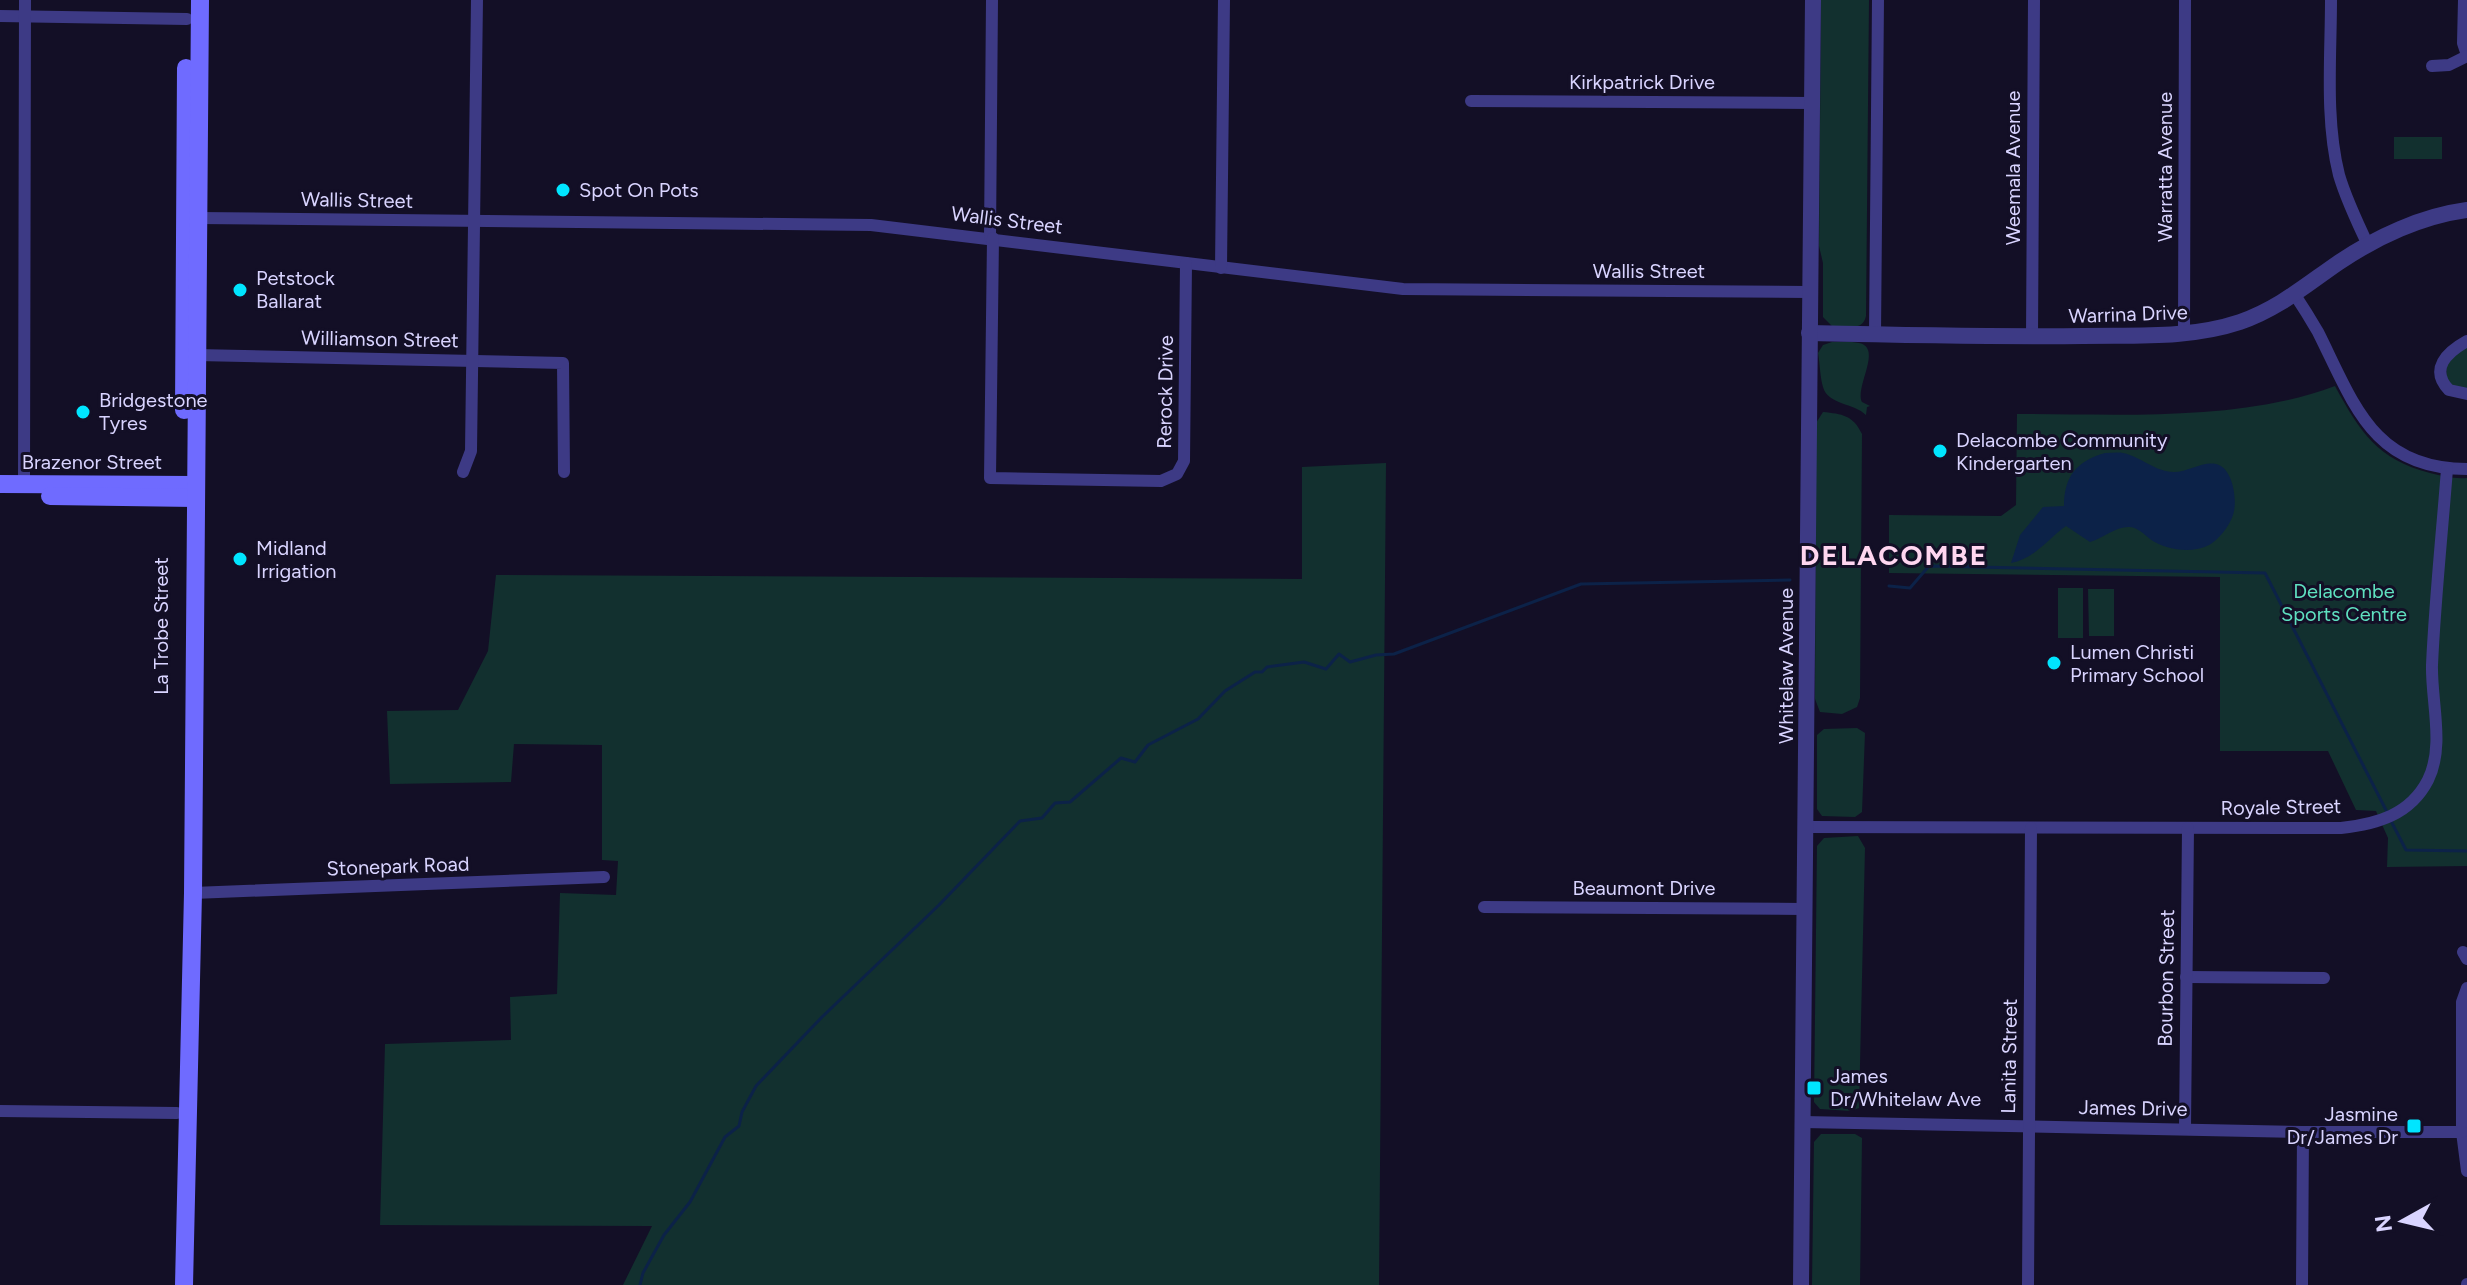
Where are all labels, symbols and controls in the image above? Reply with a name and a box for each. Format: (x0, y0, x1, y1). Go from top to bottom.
street label: Kirkpatrick Drive (1569, 70, 1715, 94)
street label: Weemala Avenue (2001, 91, 2025, 245)
street label: Warratta Avenue (2153, 92, 2177, 242)
place label: Spot On Pots (579, 178, 699, 202)
marker: Spot On Pots (554, 181, 572, 199)
street label: Wallis Street (301, 187, 413, 213)
street label: Wallis Street (950, 201, 1064, 239)
street label: Wallis Street (1593, 259, 1705, 283)
place label: Petstock Ballarat (256, 266, 335, 313)
marker: Petstock Ballarat (231, 281, 249, 299)
street label: Warrina Drive (2068, 300, 2188, 328)
street label: Williamson Street (301, 326, 459, 352)
street label: Rerock Drive (1152, 335, 1178, 449)
place label: Bridgestone Tyres (99, 388, 208, 435)
marker: Bridgestone Tyres (74, 403, 92, 421)
place label: Delacombe Community Kindergarten (1956, 428, 2168, 475)
marker: Delacombe Community Kindergarten (1931, 442, 1949, 460)
street label: Brazenor Street (22, 450, 162, 474)
place label: Midland Irrigation (256, 536, 336, 583)
district label: DELACOMBE (1800, 538, 1988, 572)
marker: Midland Irrigation (231, 550, 249, 568)
street label: La Trobe Street (149, 557, 173, 695)
park label: Delacombe Sports Centre (2281, 579, 2407, 626)
street label: Whitelaw Avenue (1774, 588, 1798, 744)
place label: Lumen Christi Primary School (2070, 640, 2204, 687)
marker: Lumen Christi Primary School (2045, 654, 2063, 672)
street label: Royale Street (2220, 794, 2342, 820)
street label: Stonepark Road (326, 852, 470, 880)
street label: Beaumont Drive (1572, 876, 1716, 900)
street label: Bourbon Street (2153, 909, 2179, 1047)
street label: Lanita Street (1996, 998, 2022, 1114)
place label: James Dr/Whitelaw Ave (1830, 1064, 1981, 1111)
marker: James Dr/Whitelaw Ave (1805, 1079, 1823, 1097)
street label: James Drive (2078, 1095, 2188, 1121)
place label: Jasmine Dr/James Dr (2286, 1102, 2398, 1149)
marker: Jasmine Dr/James Dr (2405, 1117, 2423, 1135)
north arrow (2363, 1181, 2443, 1261)
text: N (2369, 1213, 2398, 1234)

